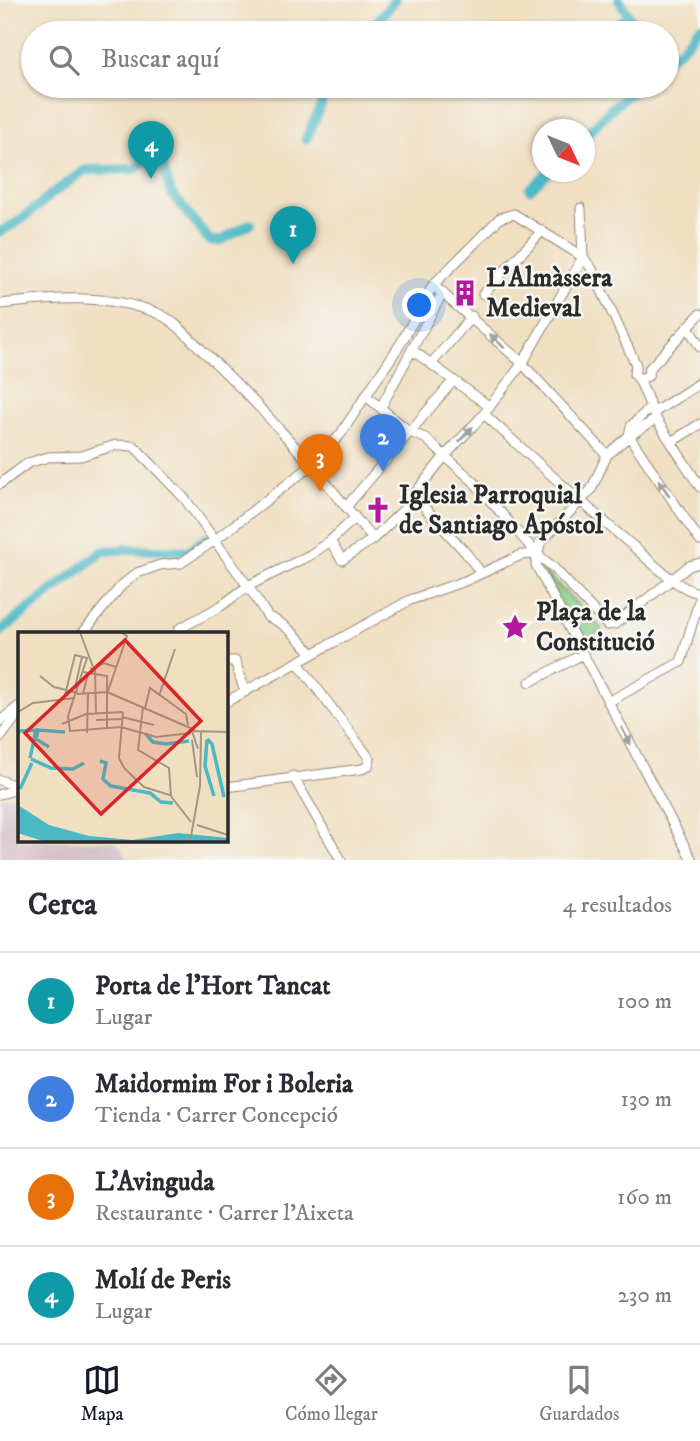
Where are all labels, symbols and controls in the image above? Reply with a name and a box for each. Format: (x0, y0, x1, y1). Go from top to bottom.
search box (21, 21, 679, 98)
icon: search (45, 41, 83, 79)
text: Buscar aquí (101, 43, 219, 76)
north arrow (532, 119, 595, 182)
pin: 4 (128, 121, 174, 179)
pin: 1 (270, 206, 316, 264)
place label: L'Almàssera Medieval (486, 262, 613, 325)
building icon: L'Almàssera Medieval (450, 278, 480, 308)
your location (402, 288, 436, 322)
one-way arrow (489, 333, 506, 349)
pin: 2 (360, 414, 406, 472)
one-way arrow (457, 426, 473, 443)
pin: 3 (297, 434, 343, 492)
place label: Iglesia Parroquial de Santiago Apóstol (399, 479, 604, 542)
one-way arrow (657, 479, 671, 497)
church icon: Iglesia Parroquial de Santiago Apóstol (363, 495, 393, 525)
place label: Plaça de la Constitució (536, 596, 655, 659)
place icon: Plaça de la Constitució (500, 612, 530, 642)
inset map (18, 632, 228, 842)
one-way arrow (620, 727, 632, 746)
text: Cerca (28, 887, 97, 924)
text: 4 resultados (563, 891, 672, 920)
text: Porta de l'Hort Tancat (95, 970, 331, 1003)
text: 1 (47, 987, 55, 1016)
text: 100 m (617, 987, 672, 1016)
text: Lugar (95, 1003, 152, 1032)
text: Maidormim For i Boleria (95, 1068, 353, 1101)
text: 2 (45, 1085, 57, 1114)
text: 130 m (620, 1085, 672, 1114)
text: Tienda · Carrer Concepció (95, 1101, 338, 1130)
text: L'Avinguda (95, 1166, 215, 1199)
text: 3 (47, 1183, 55, 1212)
text: 160 m (617, 1183, 672, 1212)
text: Restaurante · Carrer l'Aixeta (95, 1199, 354, 1228)
text: Molí de Peris (95, 1264, 231, 1297)
text: 4 (44, 1281, 58, 1310)
text: 230 m (618, 1281, 672, 1310)
text: Lugar (95, 1297, 152, 1326)
tab: Mapa (81, 1361, 124, 1426)
tab: Cómo llegar (285, 1361, 378, 1426)
tab: Guardados (539, 1361, 619, 1426)

